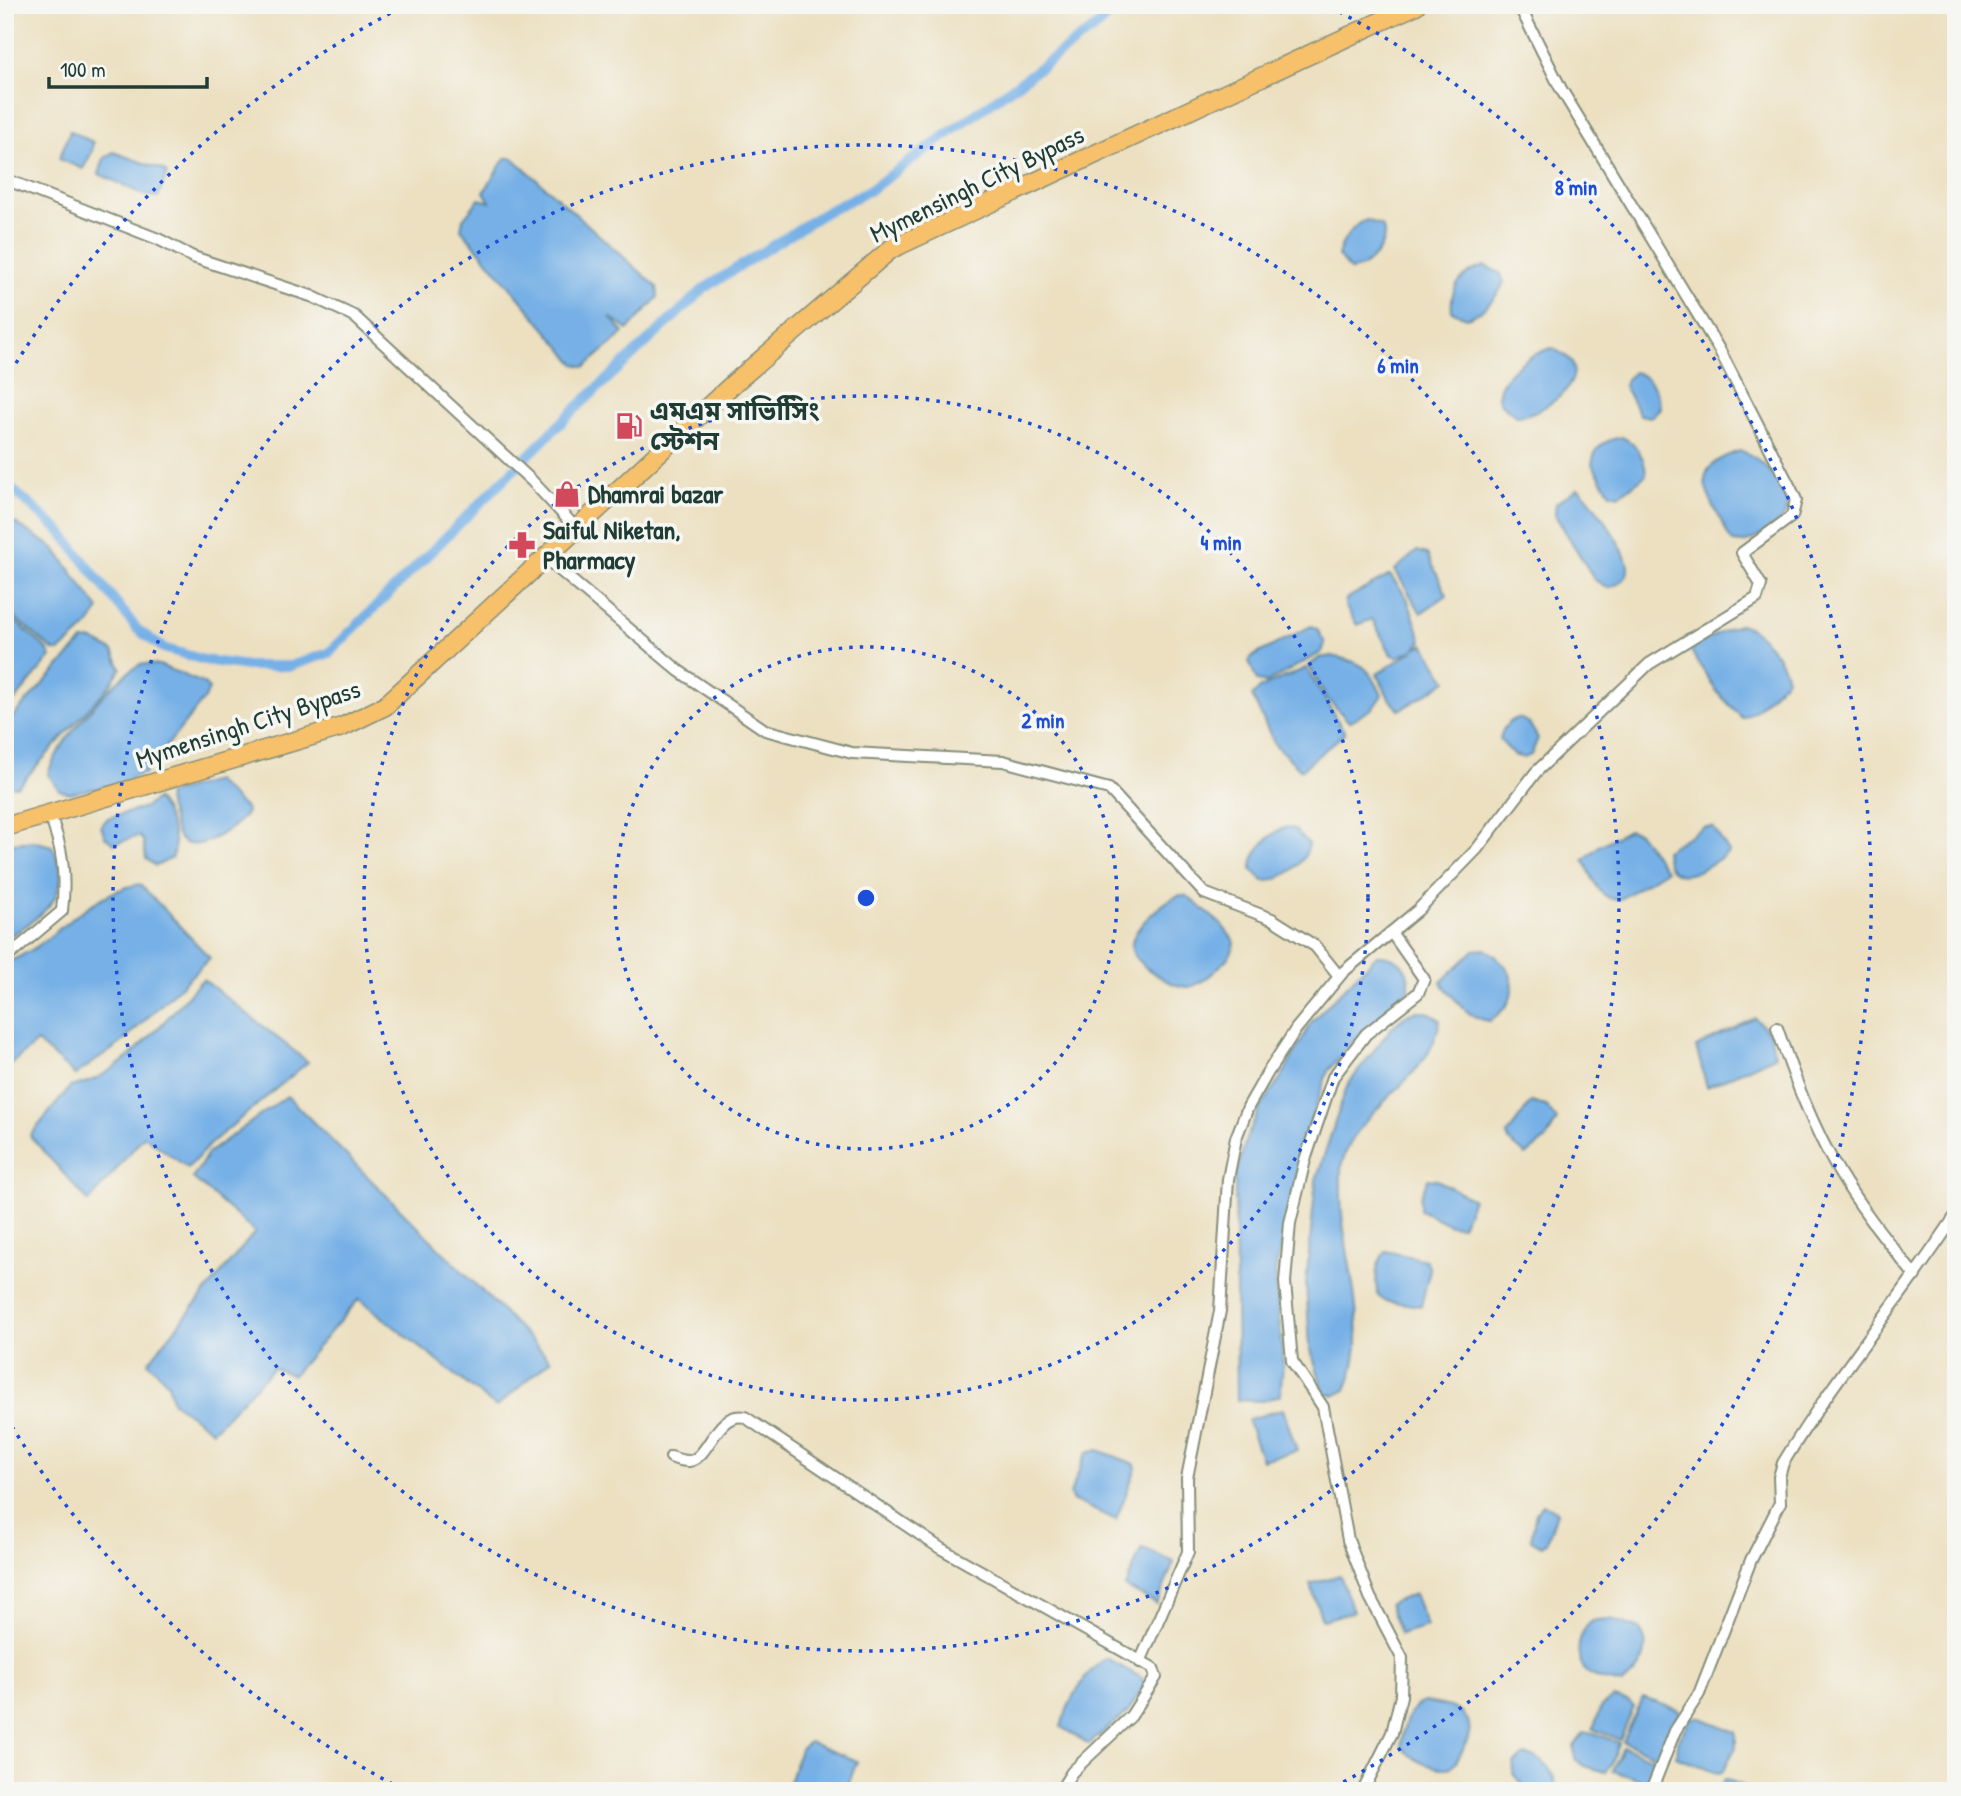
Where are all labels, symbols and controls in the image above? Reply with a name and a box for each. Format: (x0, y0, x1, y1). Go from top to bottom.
scale bar (49, 46, 206, 90)
text: 100 m (60, 55, 106, 84)
street label: Mymensingh City Bypass (864, 117, 1090, 251)
text: 8 min (1555, 173, 1597, 202)
text: 6 min (1377, 351, 1419, 380)
place label: এমএম সাভ‌িসি‌িং স্ট‌েশন (650, 393, 820, 458)
fuel station icon: এমএম সাভ‌িসি‌িং স্ট‌েশন (614, 411, 644, 441)
place label: Dhamrai bazar (588, 476, 724, 511)
shop icon: Dhamrai bazar (552, 479, 582, 509)
place label: Saiful Niketan, Pharmacy (543, 512, 681, 578)
text: 4 min (1200, 528, 1242, 557)
pharmacy icon: Saiful Niketan, Pharmacy (507, 530, 537, 560)
street label: Mymensingh City Bypass (131, 671, 364, 776)
text: 2 min (1021, 706, 1065, 735)
centre of rings (854, 886, 878, 910)

